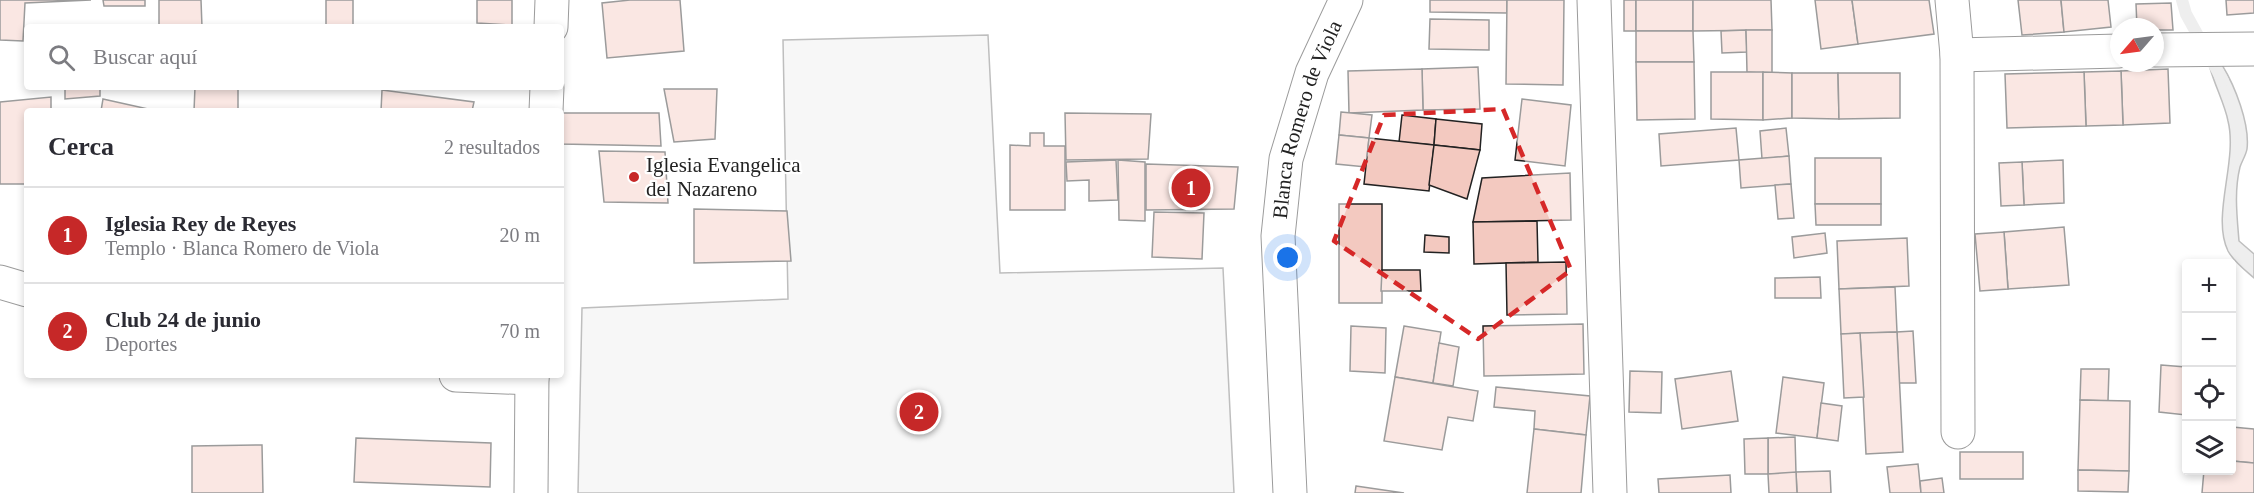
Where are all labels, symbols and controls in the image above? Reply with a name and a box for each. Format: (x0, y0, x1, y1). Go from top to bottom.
street label: Blanca Romero de Viola (1268, 16, 1347, 220)
north arrow (2110, 18, 2164, 72)
search box (24, 24, 564, 90)
icon: search (45, 41, 78, 74)
text: Buscar aquí (93, 44, 197, 69)
text: Cerca (48, 132, 114, 161)
text: 2 resultados (444, 136, 540, 158)
place label: Iglesia Evangelica del Nazareno (646, 153, 801, 201)
pin: 1 (1172, 166, 1210, 210)
marker: Iglesia Evangelica del Nazareno (627, 170, 641, 184)
text: Iglesia Rey de Reyes (105, 211, 296, 236)
text: 1 (63, 224, 73, 246)
text: 20 m (499, 224, 540, 246)
text: Templo · Blanca Romero de Viola (105, 237, 379, 259)
your location (1273, 243, 1302, 272)
map controls (2182, 259, 2236, 475)
button: + (2182, 259, 2236, 313)
text: Club 24 de junio (105, 307, 261, 332)
button: − (2182, 313, 2236, 367)
text: 2 (63, 320, 73, 342)
text: 70 m (499, 320, 540, 342)
text: Deportes (105, 333, 177, 355)
button: locate (2182, 367, 2236, 421)
pin: 2 (900, 390, 938, 434)
button: layers (2182, 421, 2236, 475)

